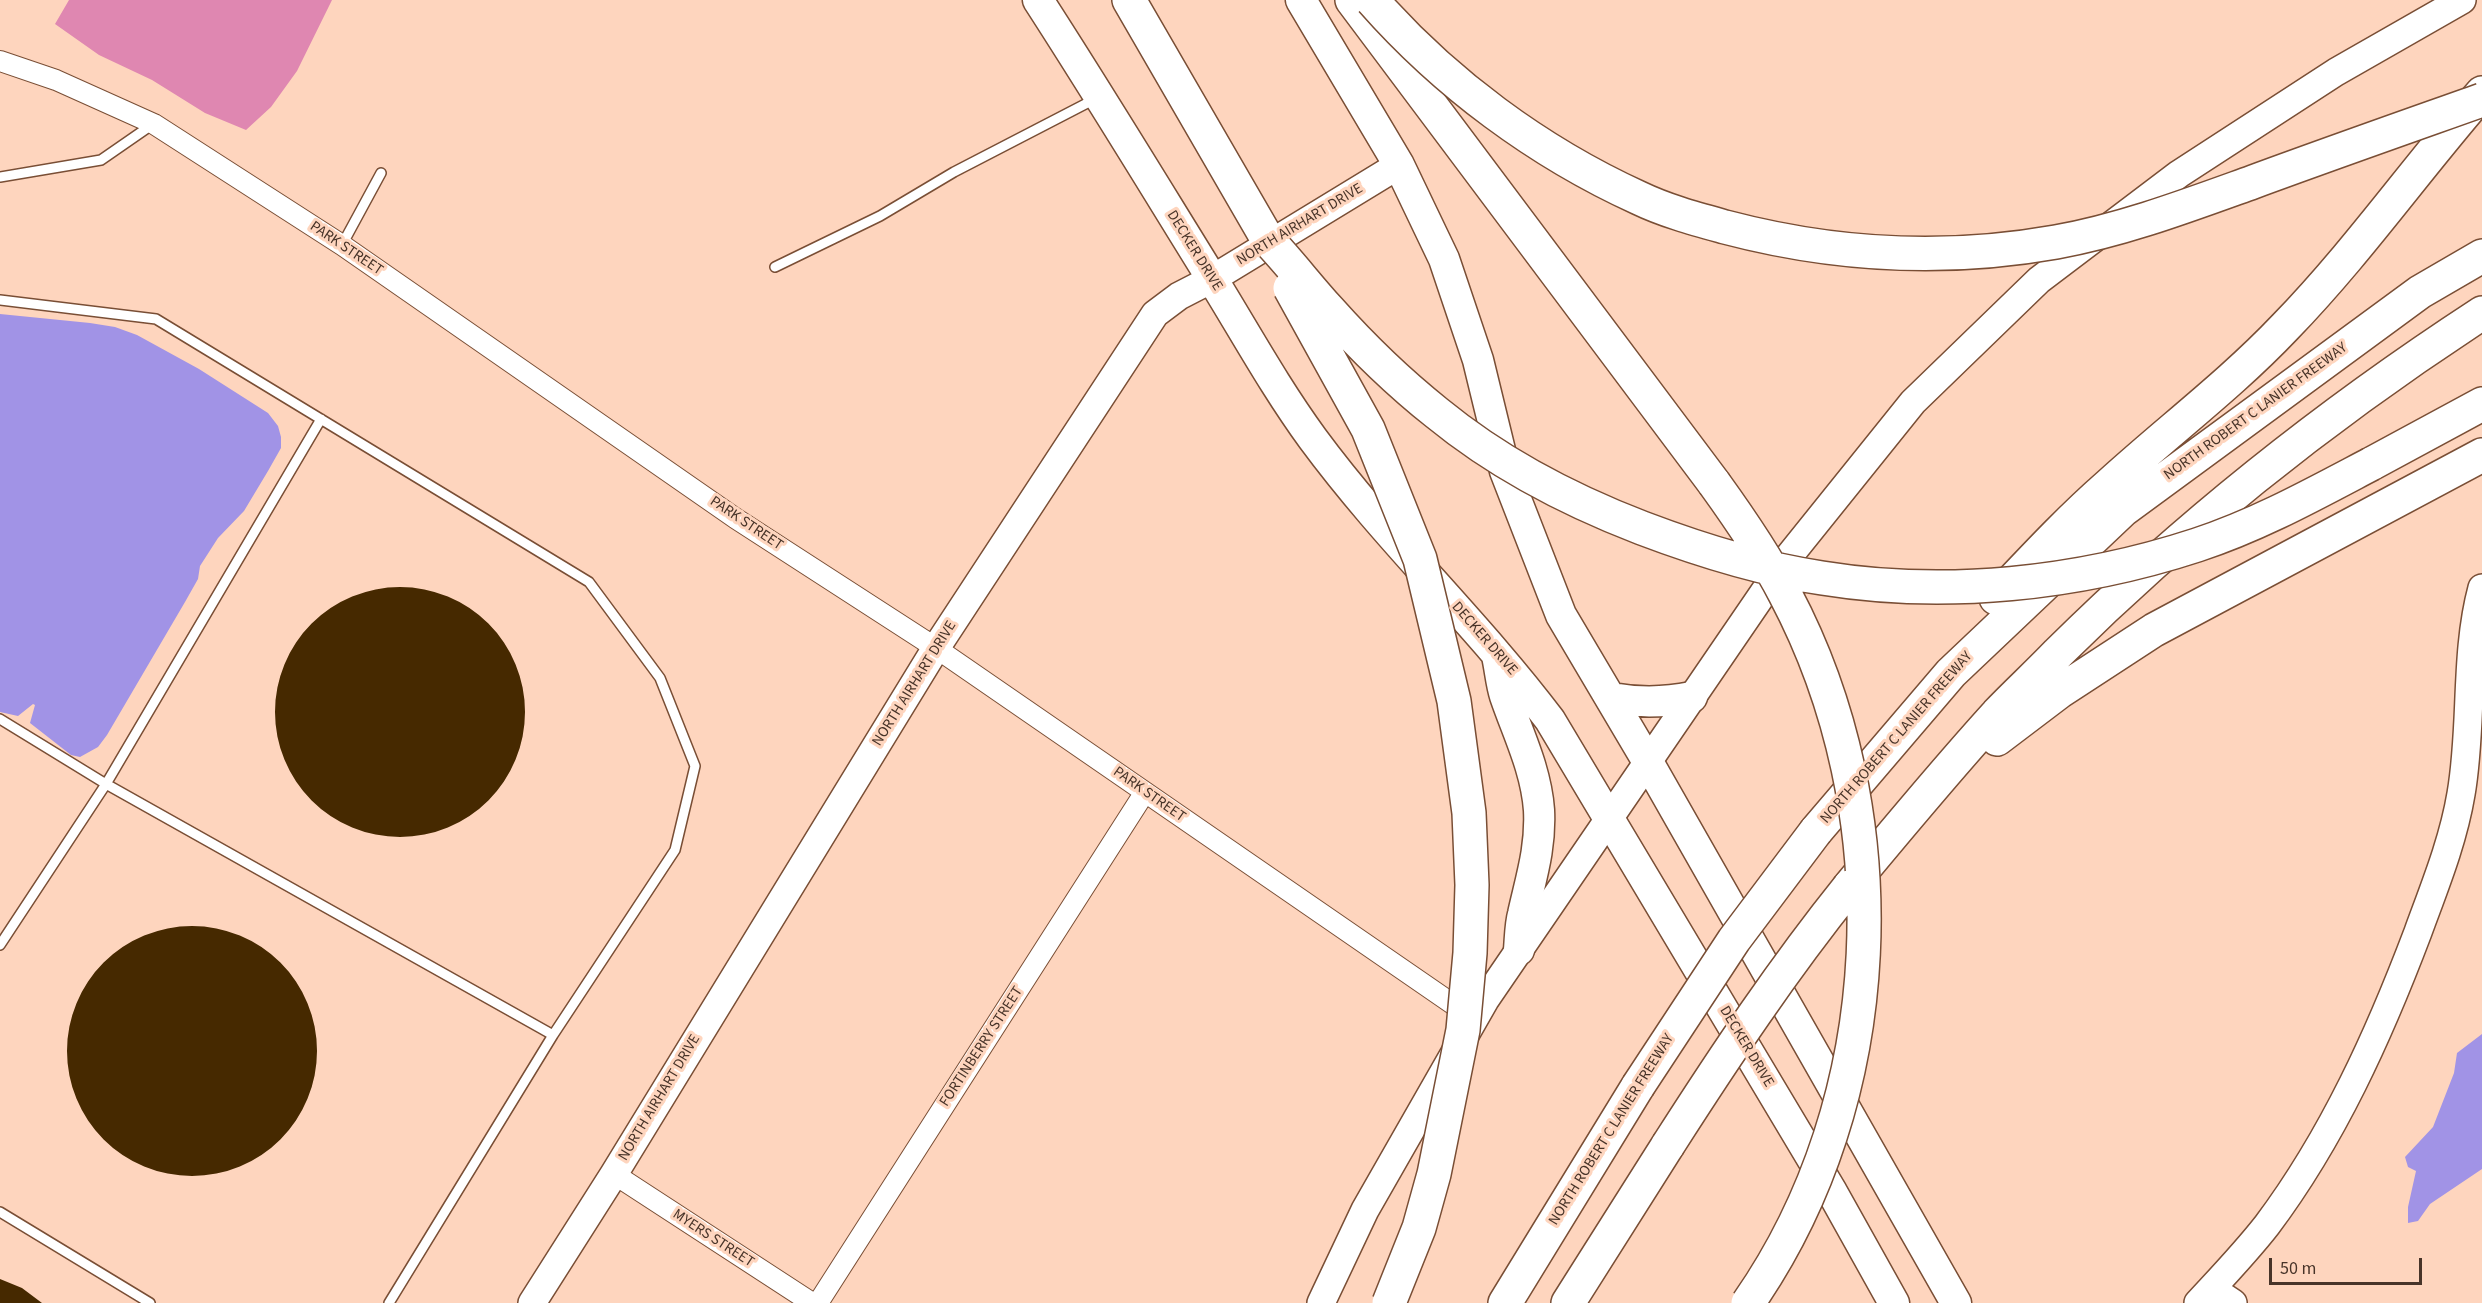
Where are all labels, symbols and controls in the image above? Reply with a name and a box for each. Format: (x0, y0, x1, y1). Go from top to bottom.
street label: NORTH AIRHART DRIVE (1234, 180, 1366, 270)
street label: DECKER DRIVE (1162, 208, 1226, 294)
street label: PARK STREET (306, 218, 386, 280)
street label: NORTH ROBERT C LANIER FREEWAY (2161, 339, 2351, 485)
street label: PARK STREET (706, 493, 786, 555)
street label: DECKER DRIVE (1447, 599, 1521, 679)
street label: NORTH AIRHART DRIVE (869, 618, 961, 750)
street label: NORTH ROBERT C LANIER FREEWAY (1817, 648, 1977, 828)
street label: PARK STREET (1109, 763, 1189, 827)
street label: FORTINBERRY STREET (937, 984, 1027, 1110)
street label: DECKER DRIVE (1715, 1003, 1777, 1091)
street label: NORTH ROBERT C LANIER FREEWAY (1546, 1031, 1678, 1229)
street label: NORTH AIRHART DRIVE (615, 1032, 705, 1164)
street label: MYERS STREET (669, 1206, 757, 1272)
scale bar (2272, 1246, 2425, 1284)
text: 50 m (2280, 1256, 2316, 1281)

